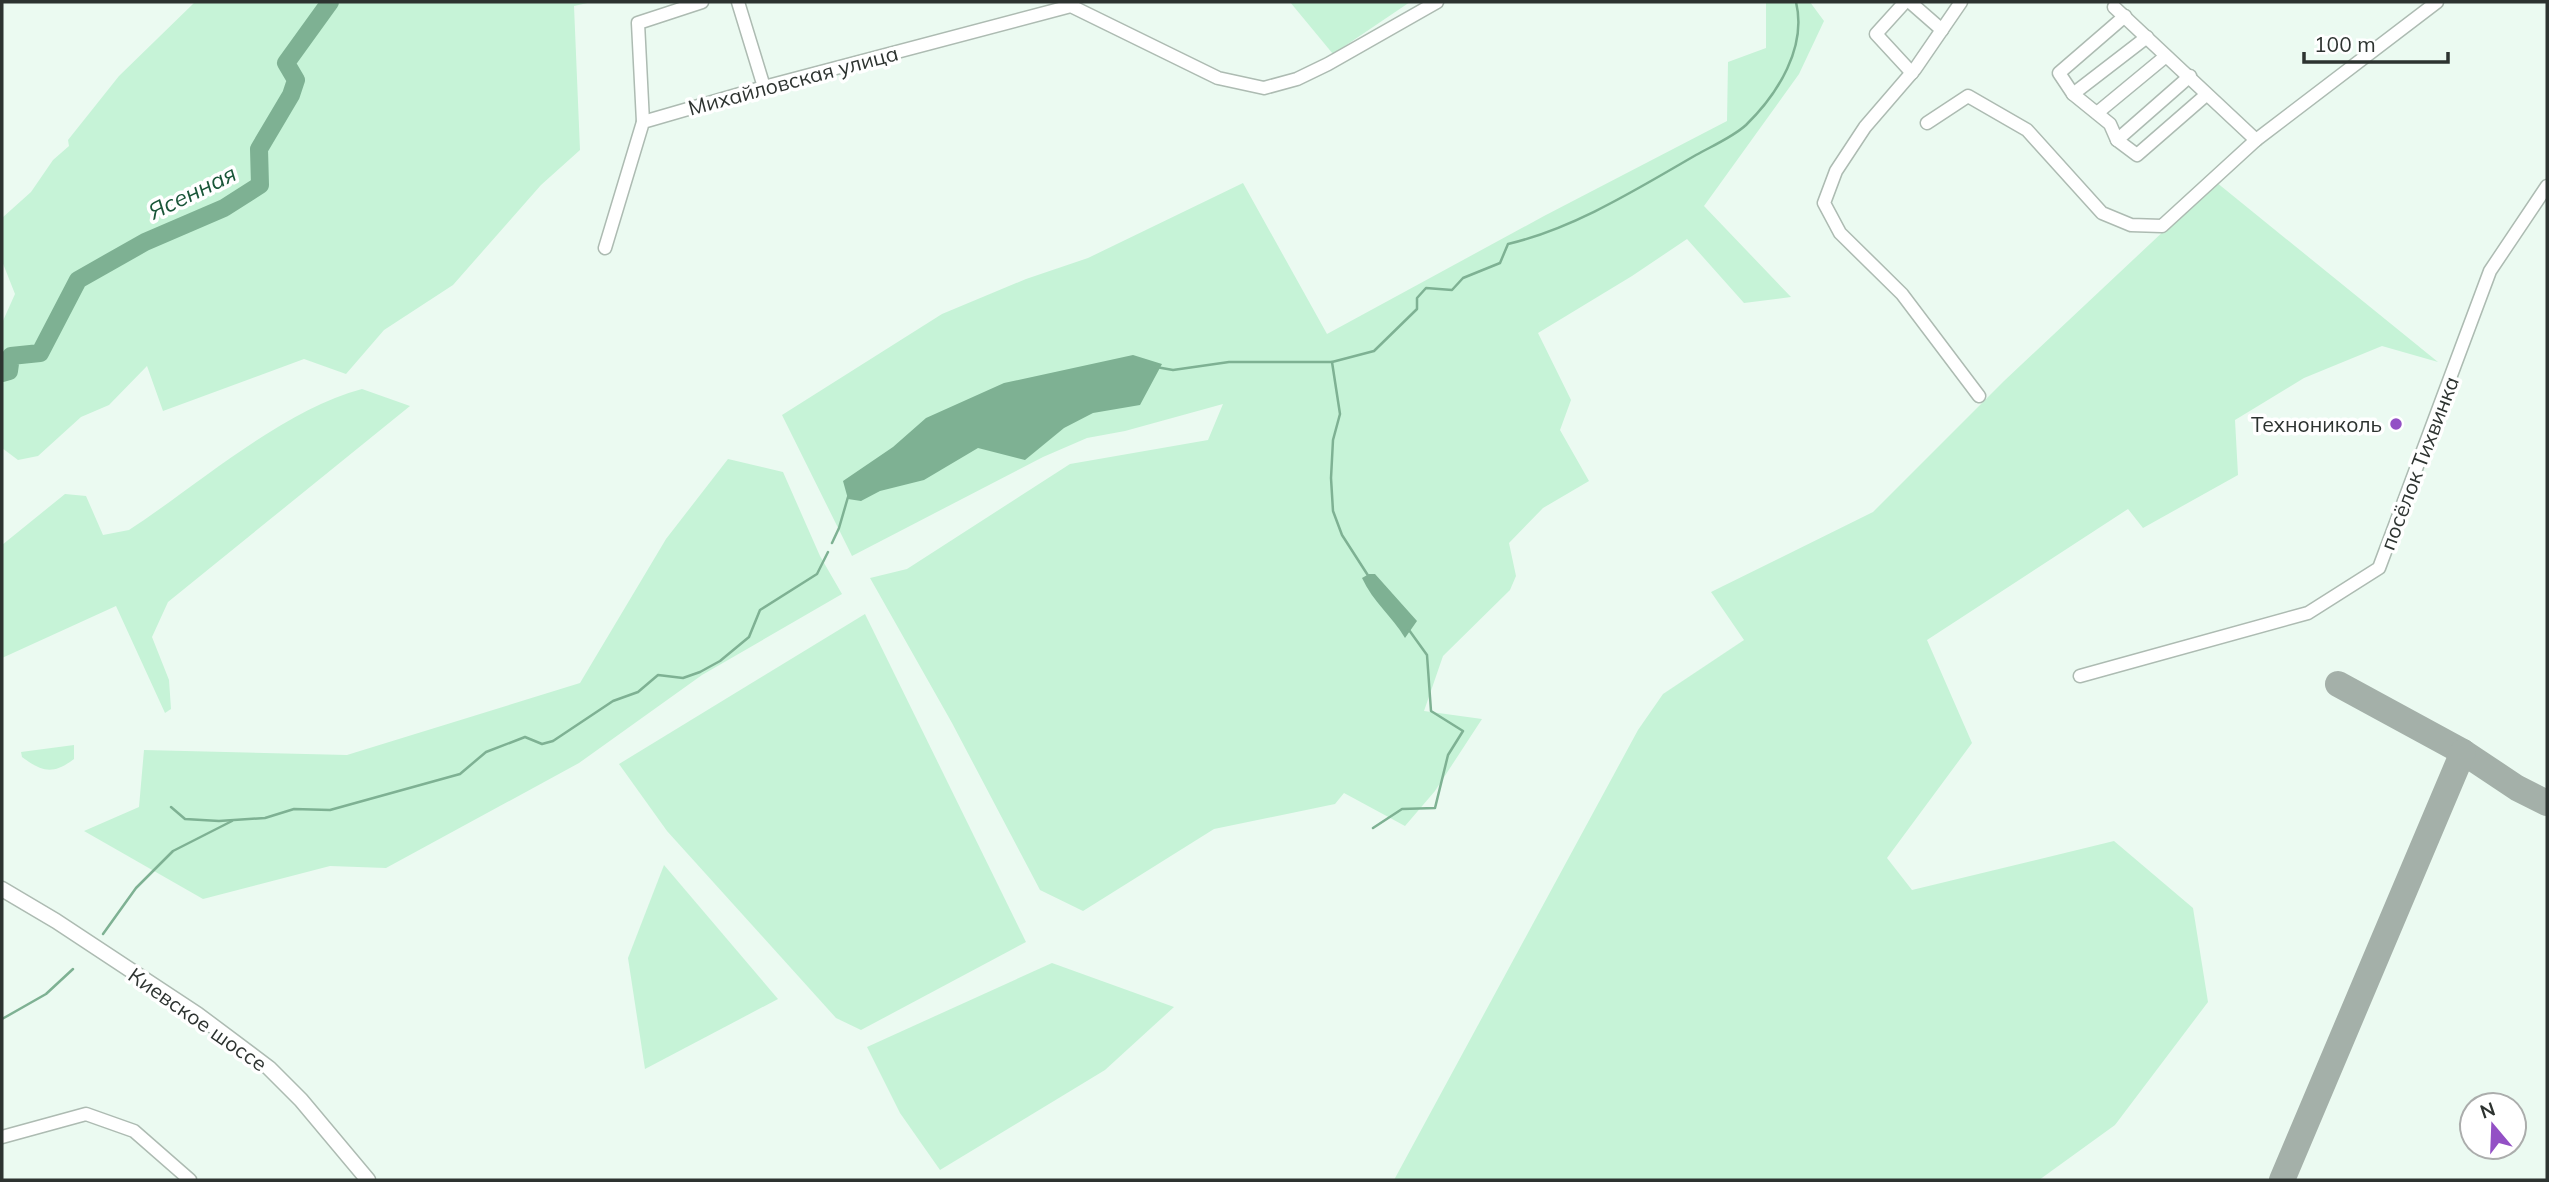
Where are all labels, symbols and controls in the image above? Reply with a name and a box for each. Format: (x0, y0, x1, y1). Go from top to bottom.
scale bar (2304, 21, 2448, 65)
text: 100 m (2314, 31, 2376, 57)
street label: Михайловская улица (685, 39, 901, 121)
water label: Ясенная (142, 158, 241, 226)
street label: посёлок Тихвинка (2374, 372, 2464, 554)
place label: Технониколь (2251, 411, 2382, 437)
marker: Технониколь (2388, 416, 2404, 432)
street label: Киевское шоссе (124, 962, 272, 1076)
north arrow (2458, 1091, 2528, 1161)
text: N (2477, 1096, 2498, 1124)

